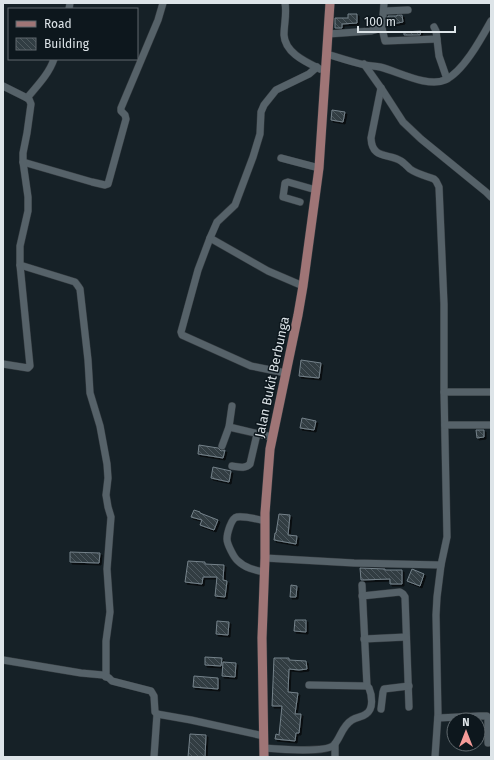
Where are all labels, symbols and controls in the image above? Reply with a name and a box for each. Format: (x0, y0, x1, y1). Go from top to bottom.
legend (8, 8, 138, 60)
scale bar (358, 8, 455, 34)
text: 100 m (364, 15, 396, 29)
text: Road (44, 17, 72, 31)
text: Building (44, 37, 90, 51)
street label: Jalan Bukit Berbunga (252, 315, 292, 439)
north arrow (446, 712, 486, 752)
text: N (462, 716, 470, 729)

